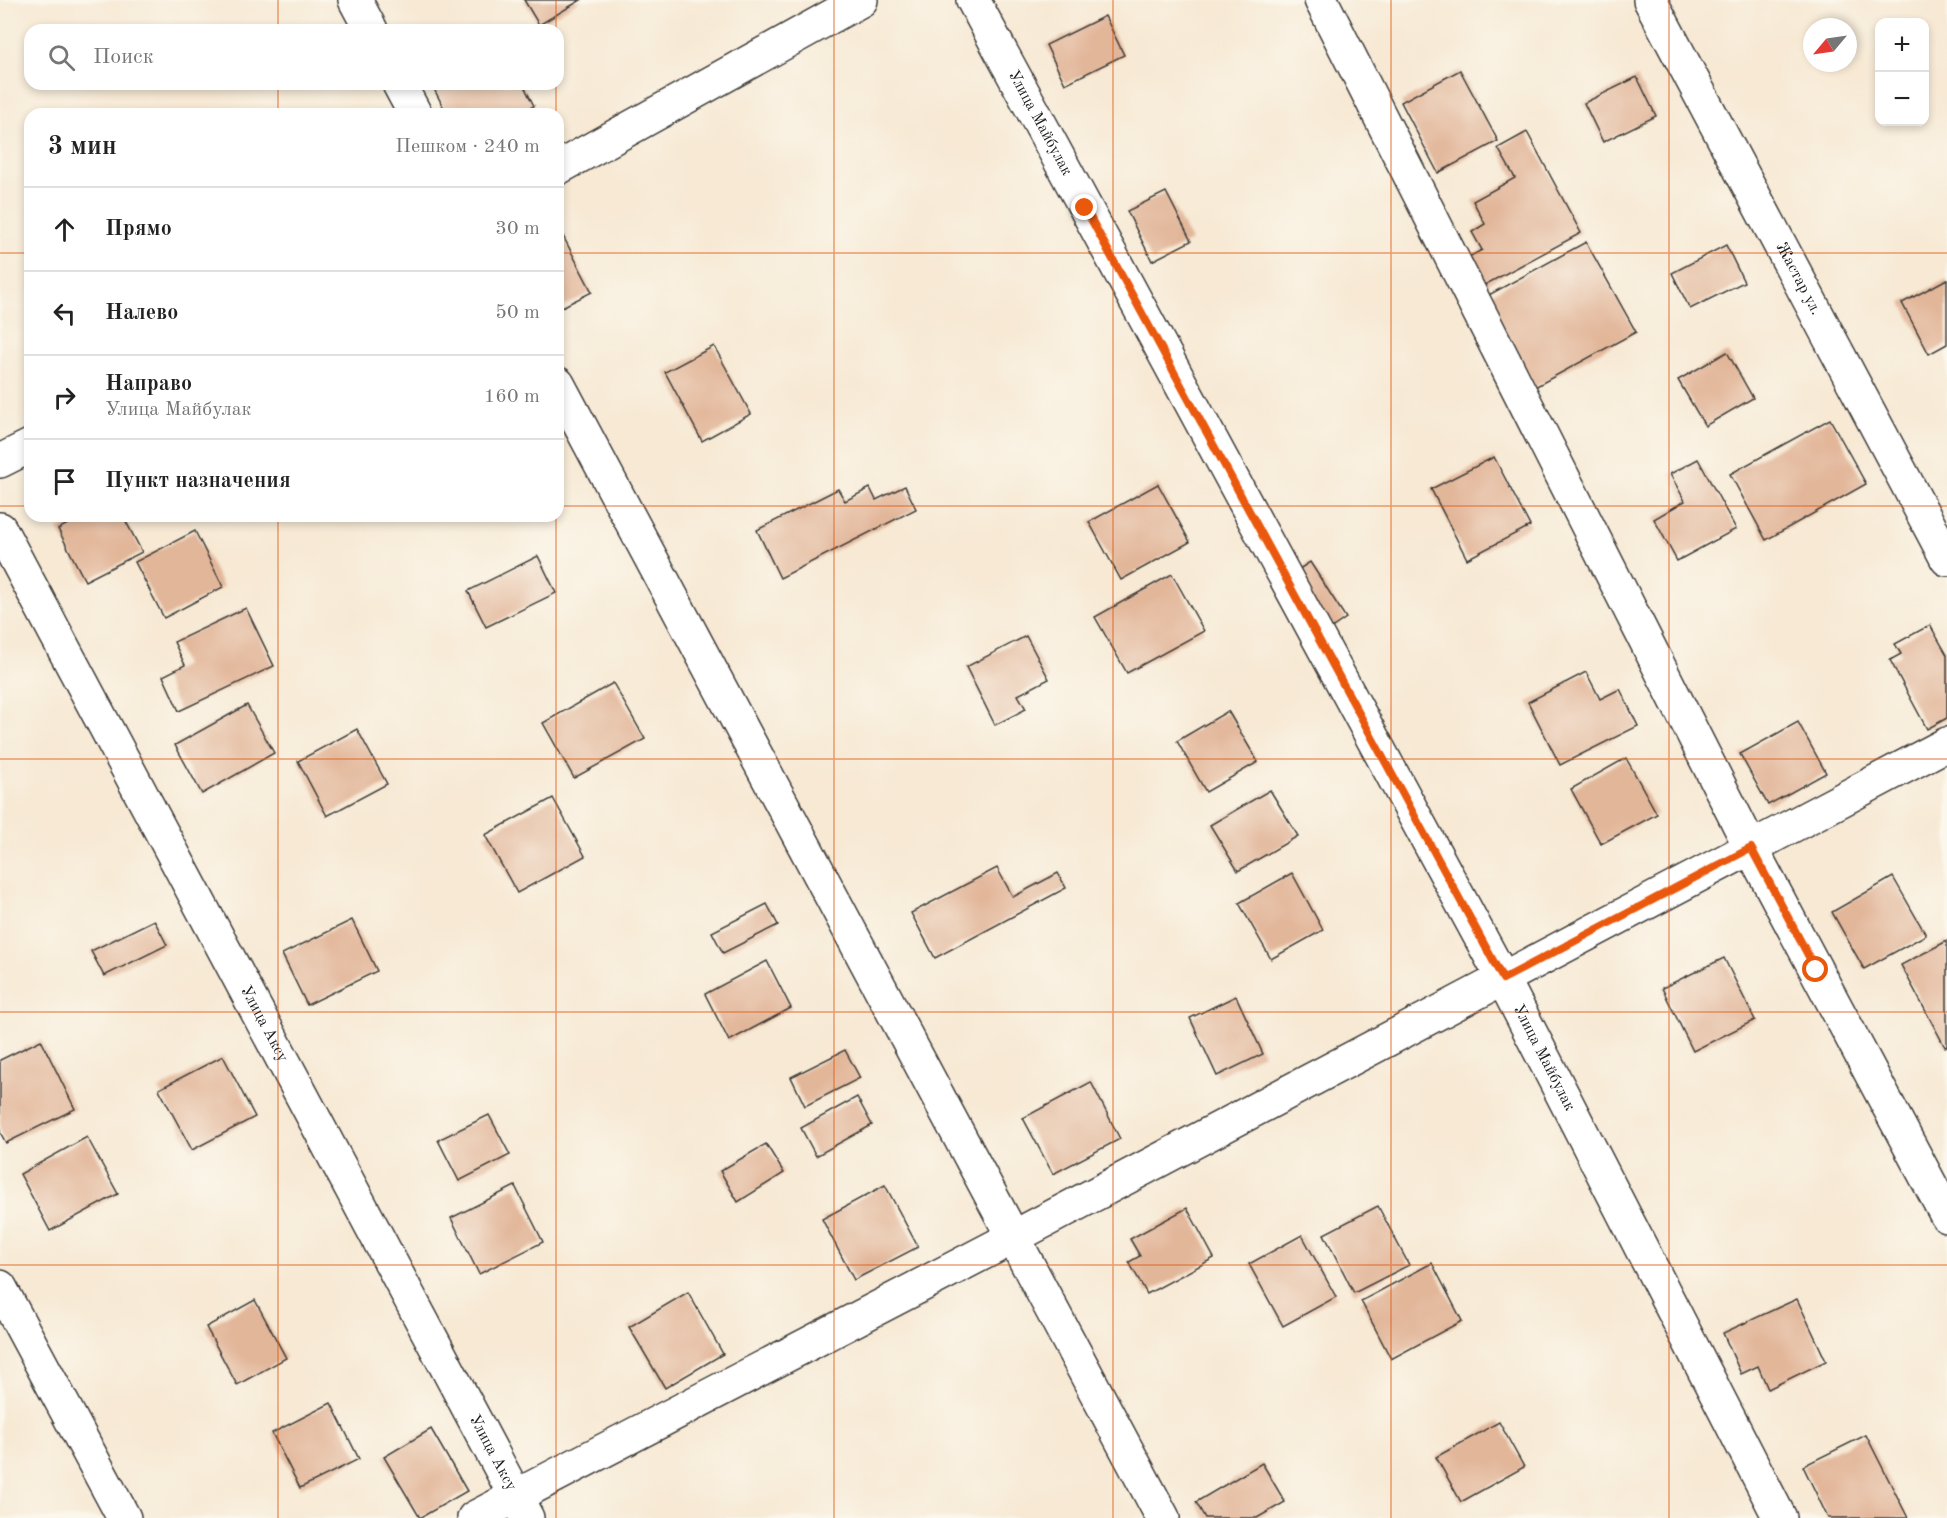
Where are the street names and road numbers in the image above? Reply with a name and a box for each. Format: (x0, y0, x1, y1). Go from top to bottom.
street label: Улица Майбулак (1005, 68, 1075, 179)
street label: Жастар ул. (1773, 240, 1824, 318)
street label: Улица Аксу (237, 983, 291, 1065)
street label: Улица Майбулак (1510, 1002, 1578, 1114)
street label: Улица Аксу (466, 1412, 519, 1494)

